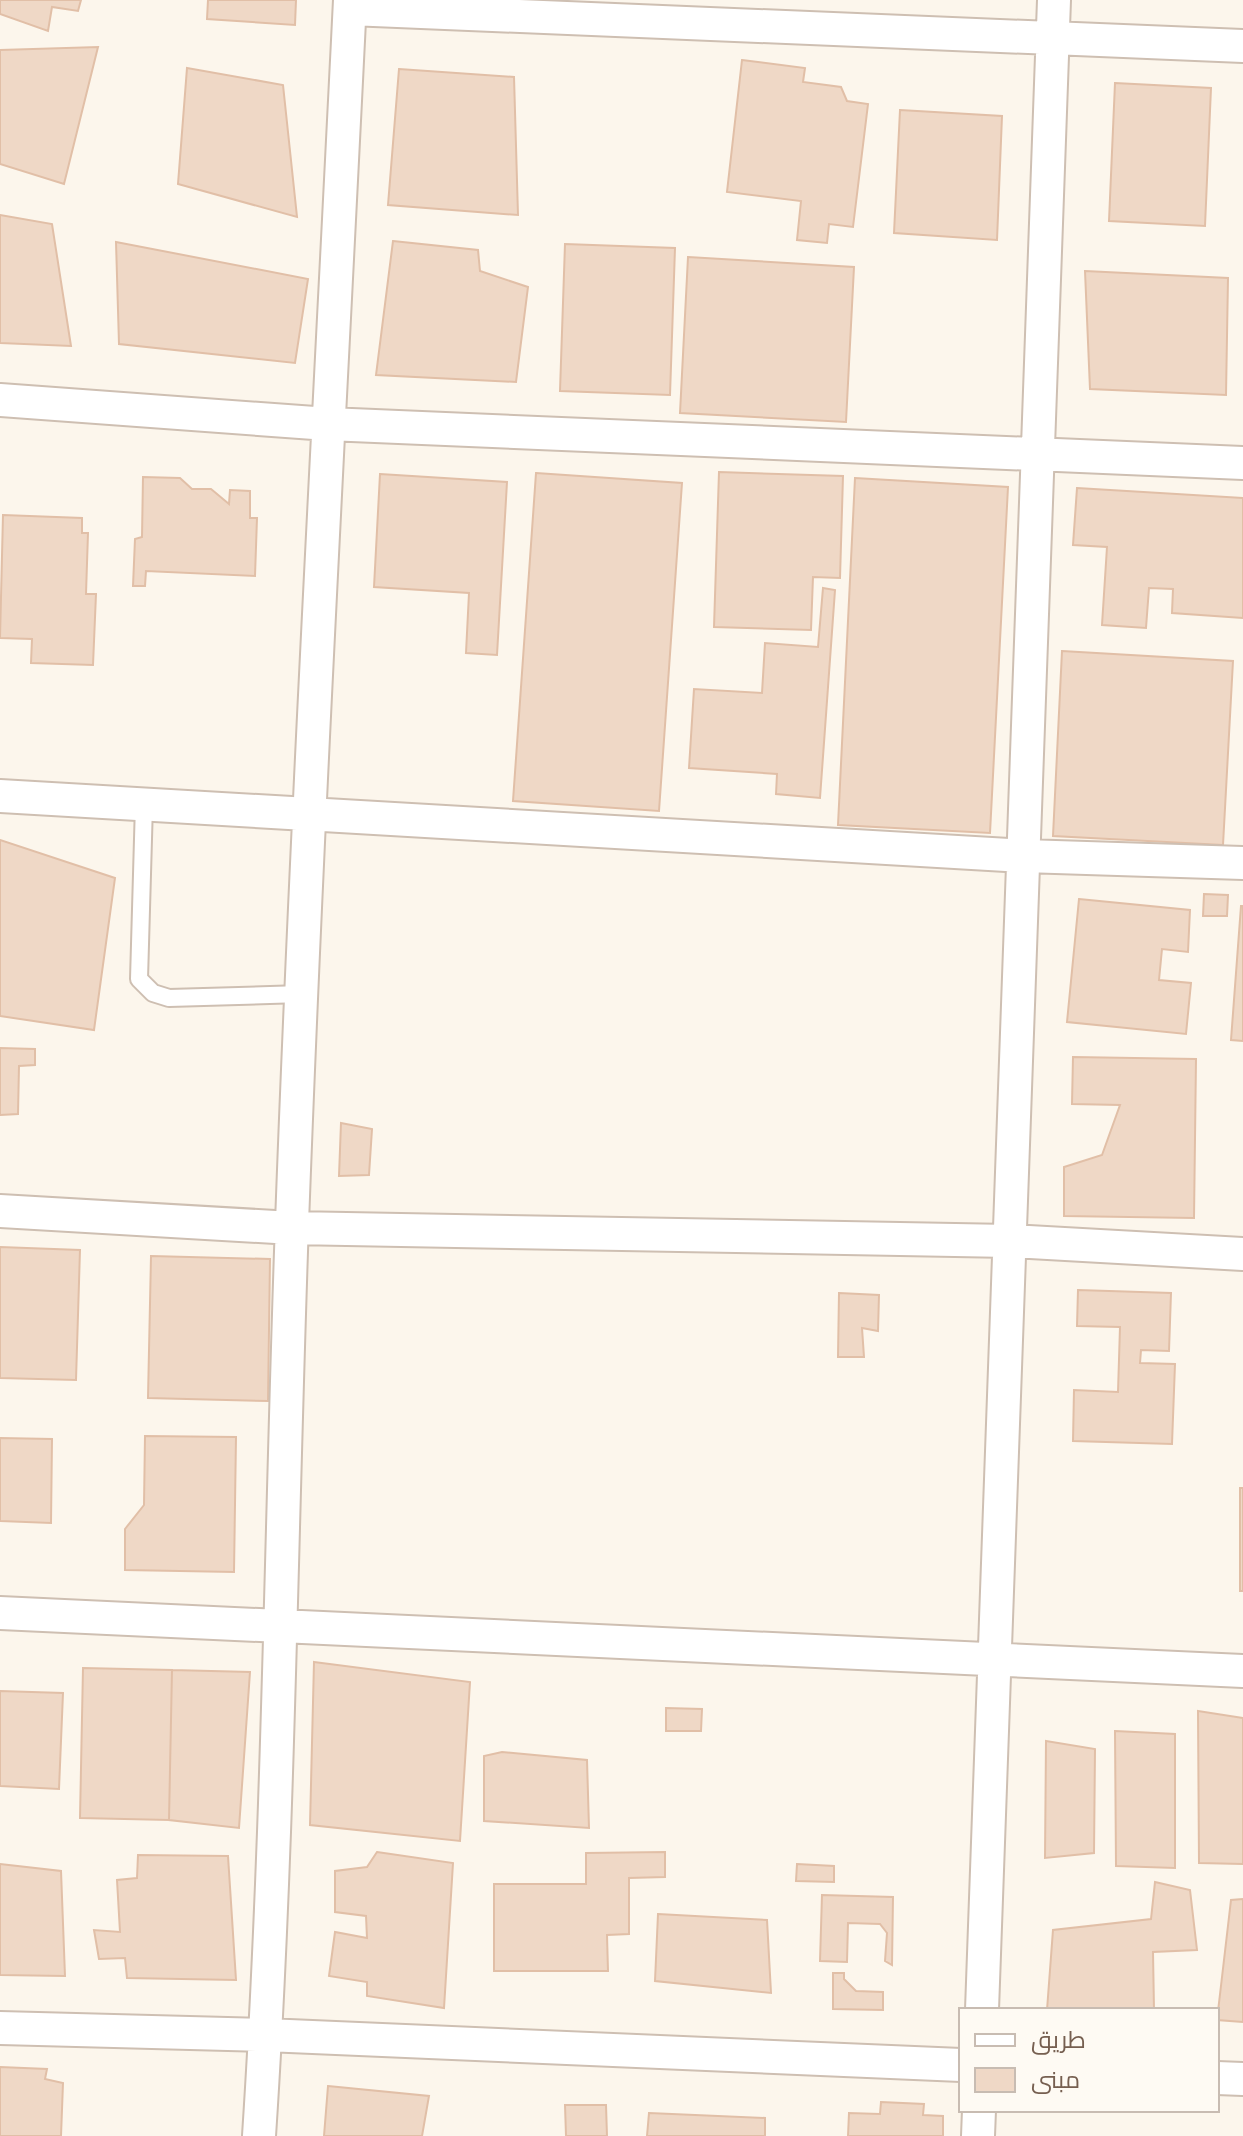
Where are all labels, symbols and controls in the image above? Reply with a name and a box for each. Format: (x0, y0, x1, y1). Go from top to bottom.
legend (959, 2008, 1219, 2112)
text: طريق (1031, 2026, 1086, 2055)
text: مبنى (1031, 2066, 1080, 2094)

